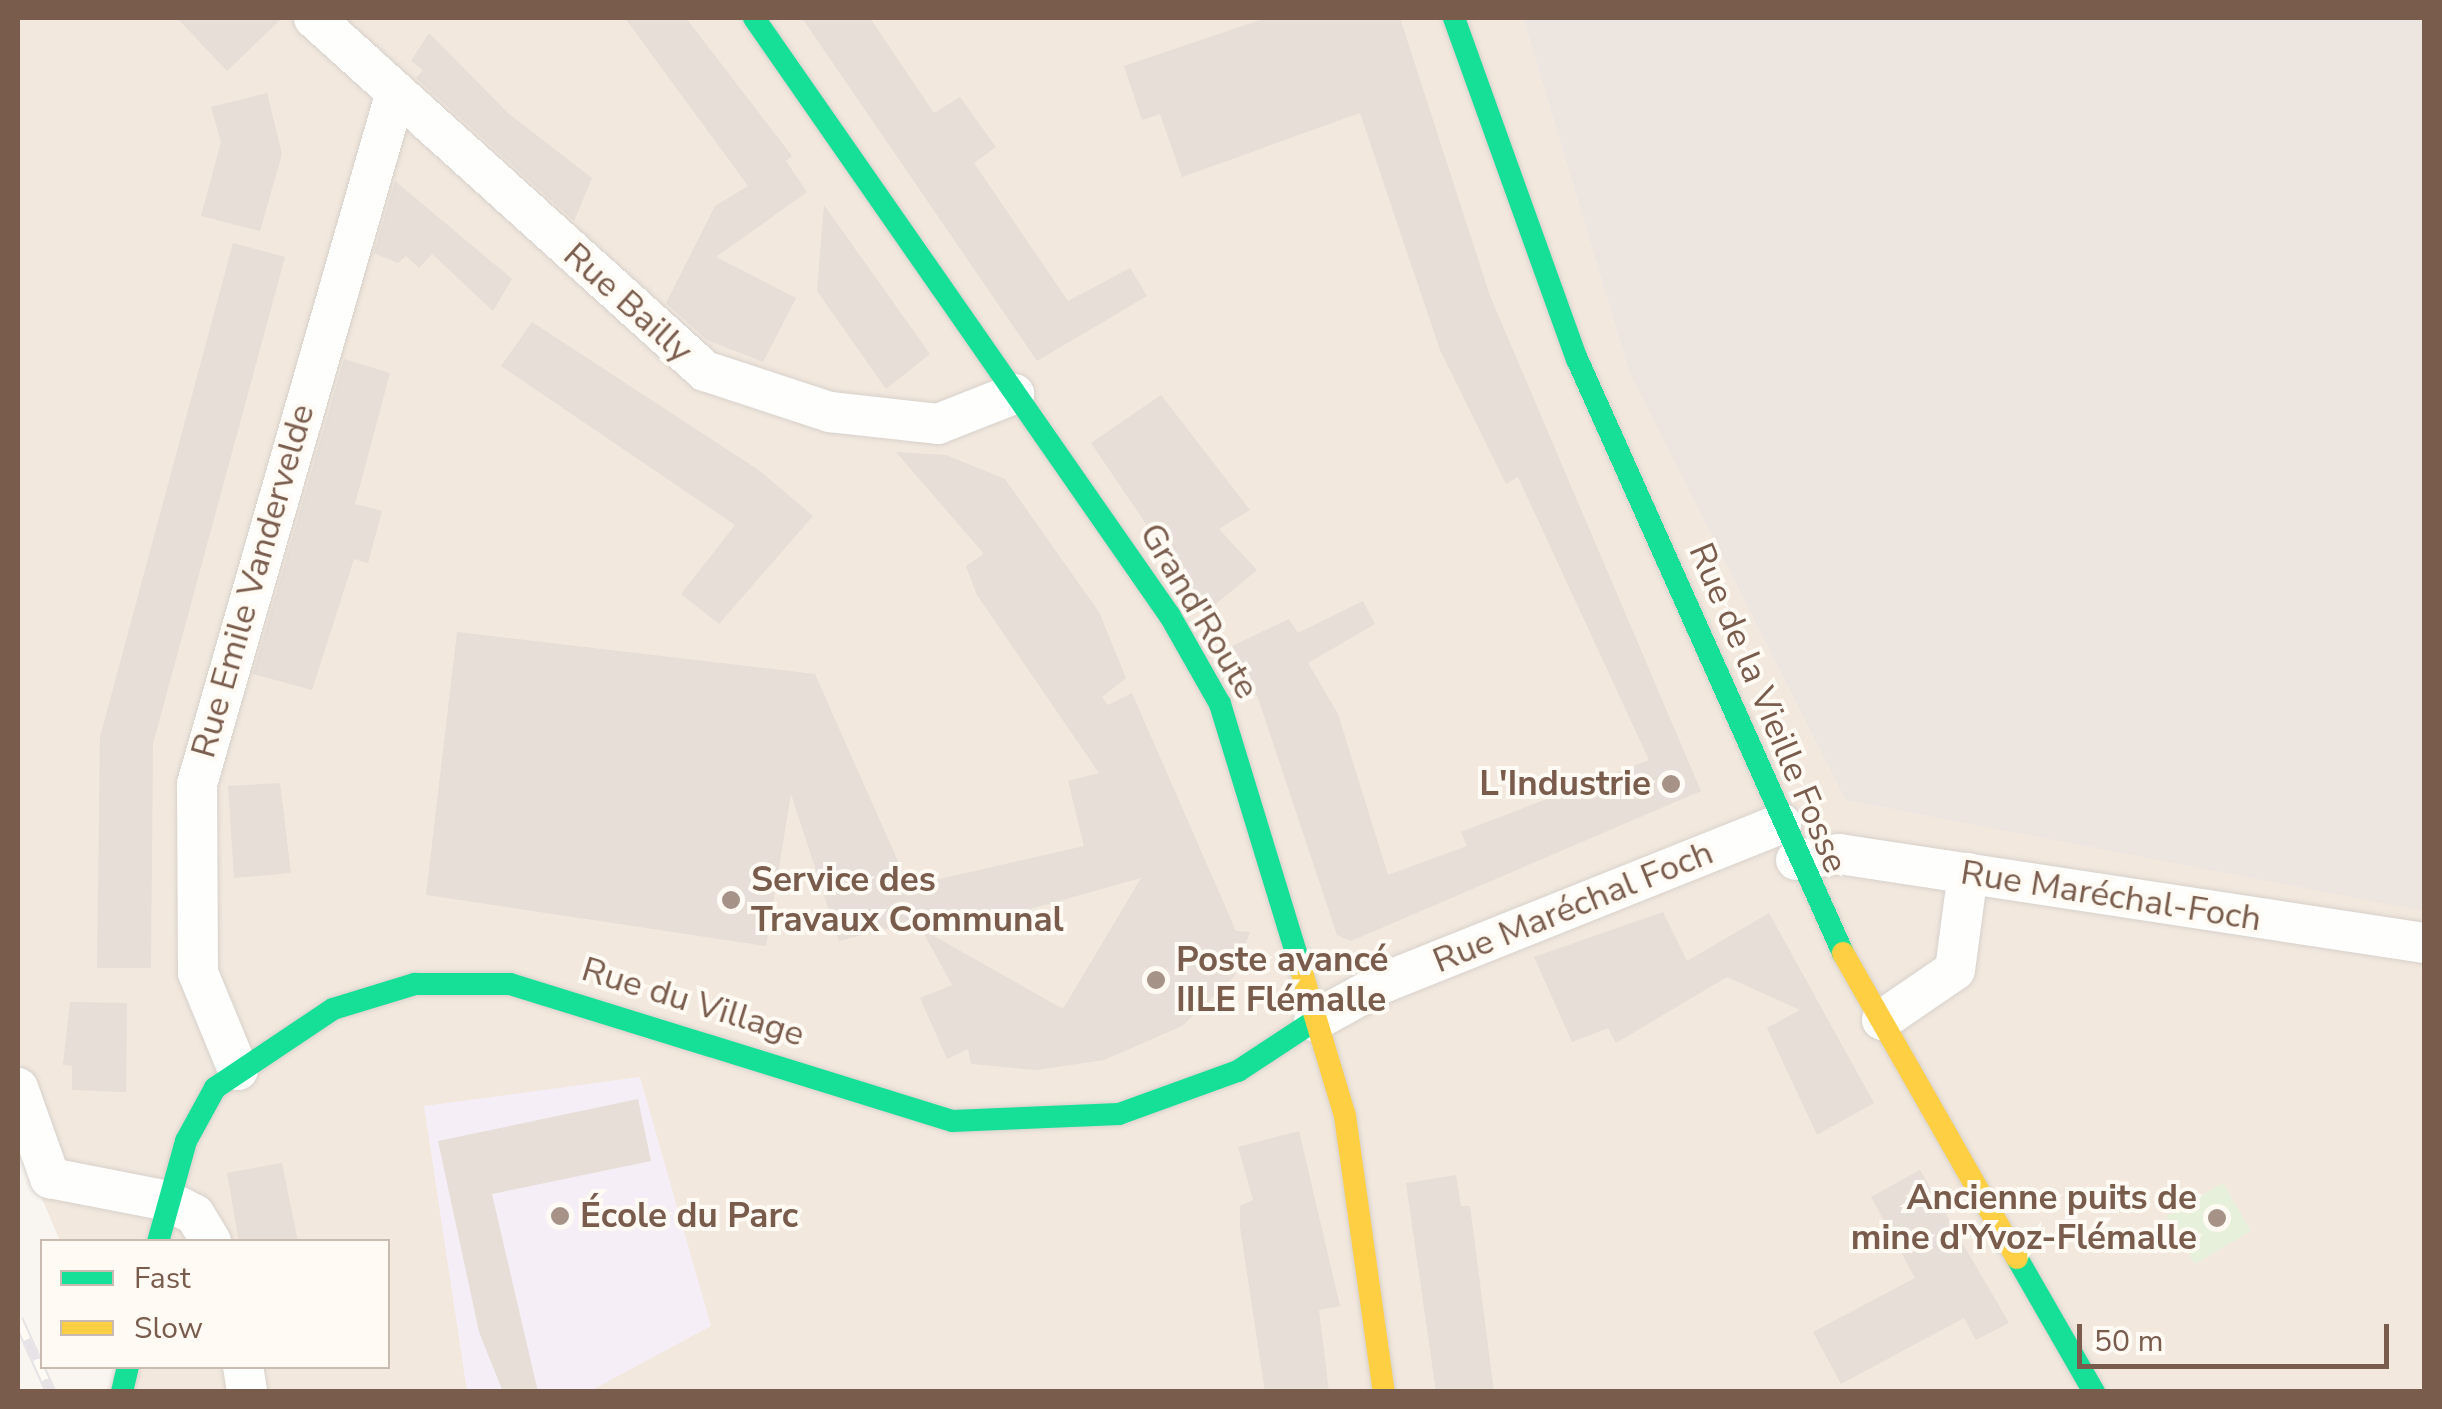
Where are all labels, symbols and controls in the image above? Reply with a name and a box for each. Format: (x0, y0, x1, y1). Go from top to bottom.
street label: Rue Bailly (555, 234, 701, 372)
street label: Rue Emile Vandervelde (182, 399, 324, 763)
street label: Grand'Route (1130, 516, 1268, 706)
street label: Rue de la Vieille Fosse (1680, 537, 1856, 879)
place label: L'Industrie (1479, 763, 1651, 805)
marker: L'Industrie (1660, 773, 1682, 795)
street label: Rue Maréchal Foch (1427, 832, 1719, 982)
street label: Rue Maréchal-Foch (1958, 852, 2264, 940)
place label: Service des Travaux Communal (751, 859, 1064, 941)
marker: Service des Travaux Communal (720, 889, 742, 911)
place label: Poste avancé IILE Flémalle (1176, 939, 1389, 1021)
street label: Rue du Village (577, 948, 809, 1056)
marker: Poste avancé IILE Flémalle (1145, 969, 1167, 991)
place label: Ancienne puits de mine d'Yvoz-Flémalle (1851, 1177, 2197, 1259)
place label: École du Parc (580, 1195, 798, 1237)
marker: École du Parc (549, 1205, 571, 1227)
marker: Ancienne puits de mine d'Yvoz-Flémalle (2206, 1207, 2228, 1229)
legend (40, 1239, 390, 1369)
text: Fast (134, 1258, 191, 1299)
scale bar (2082, 1304, 2394, 1366)
text: Slow (134, 1308, 203, 1349)
text: 50 m (2094, 1321, 2163, 1362)

